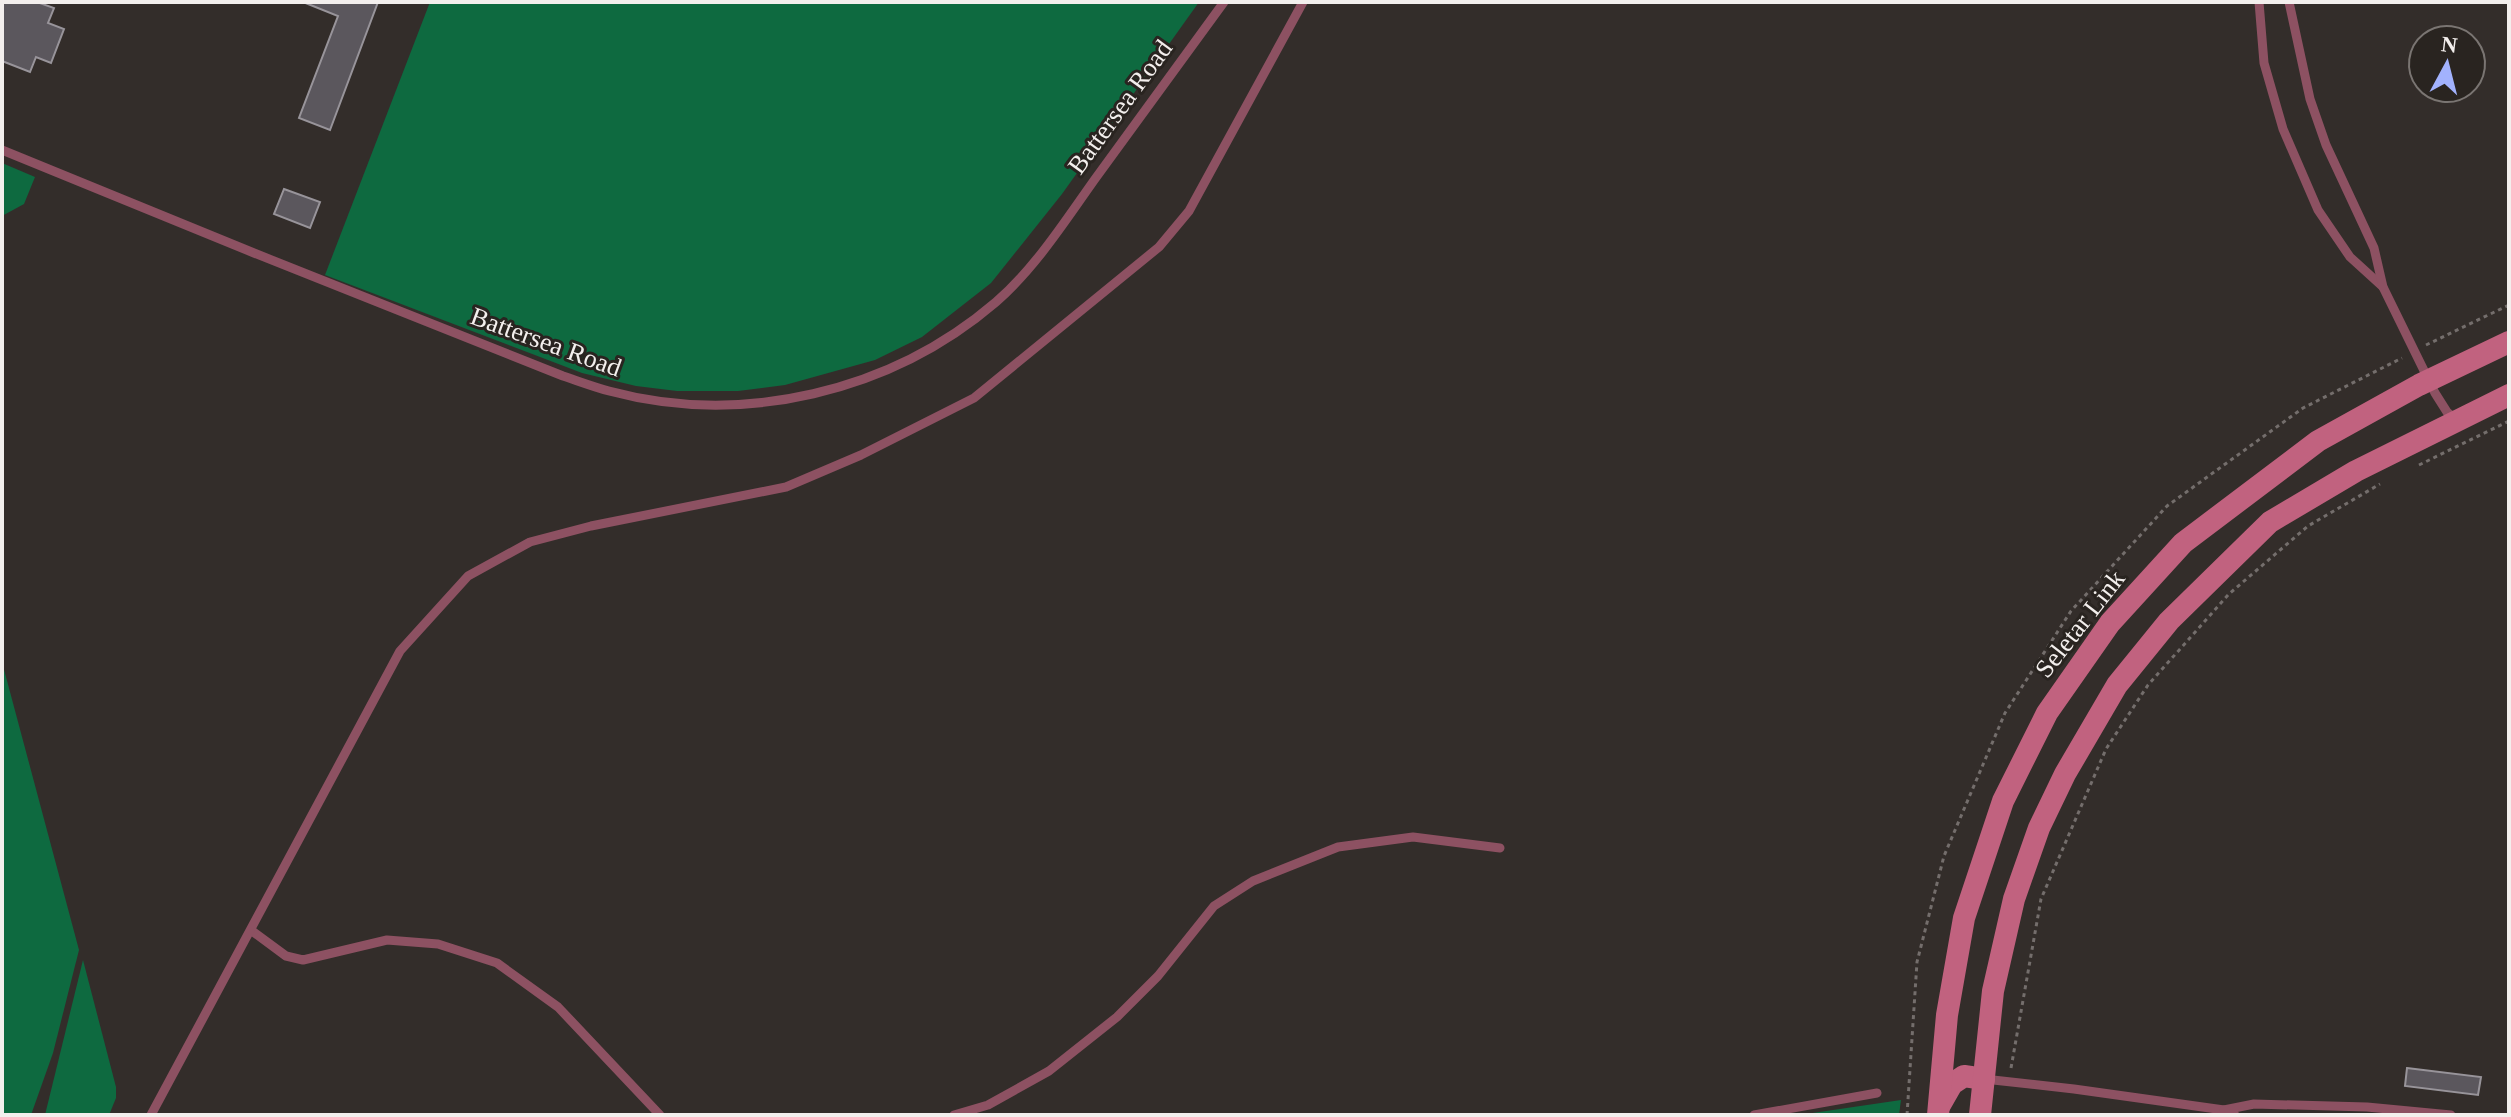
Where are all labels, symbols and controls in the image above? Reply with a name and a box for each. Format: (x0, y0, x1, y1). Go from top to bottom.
north arrow (2407, 24, 2487, 104)
text: N (2440, 31, 2459, 58)
street label: Battersea Road (1062, 35, 1178, 179)
street label: Battersea Road (467, 301, 625, 383)
street label: Seletar Link (2029, 565, 2131, 683)

